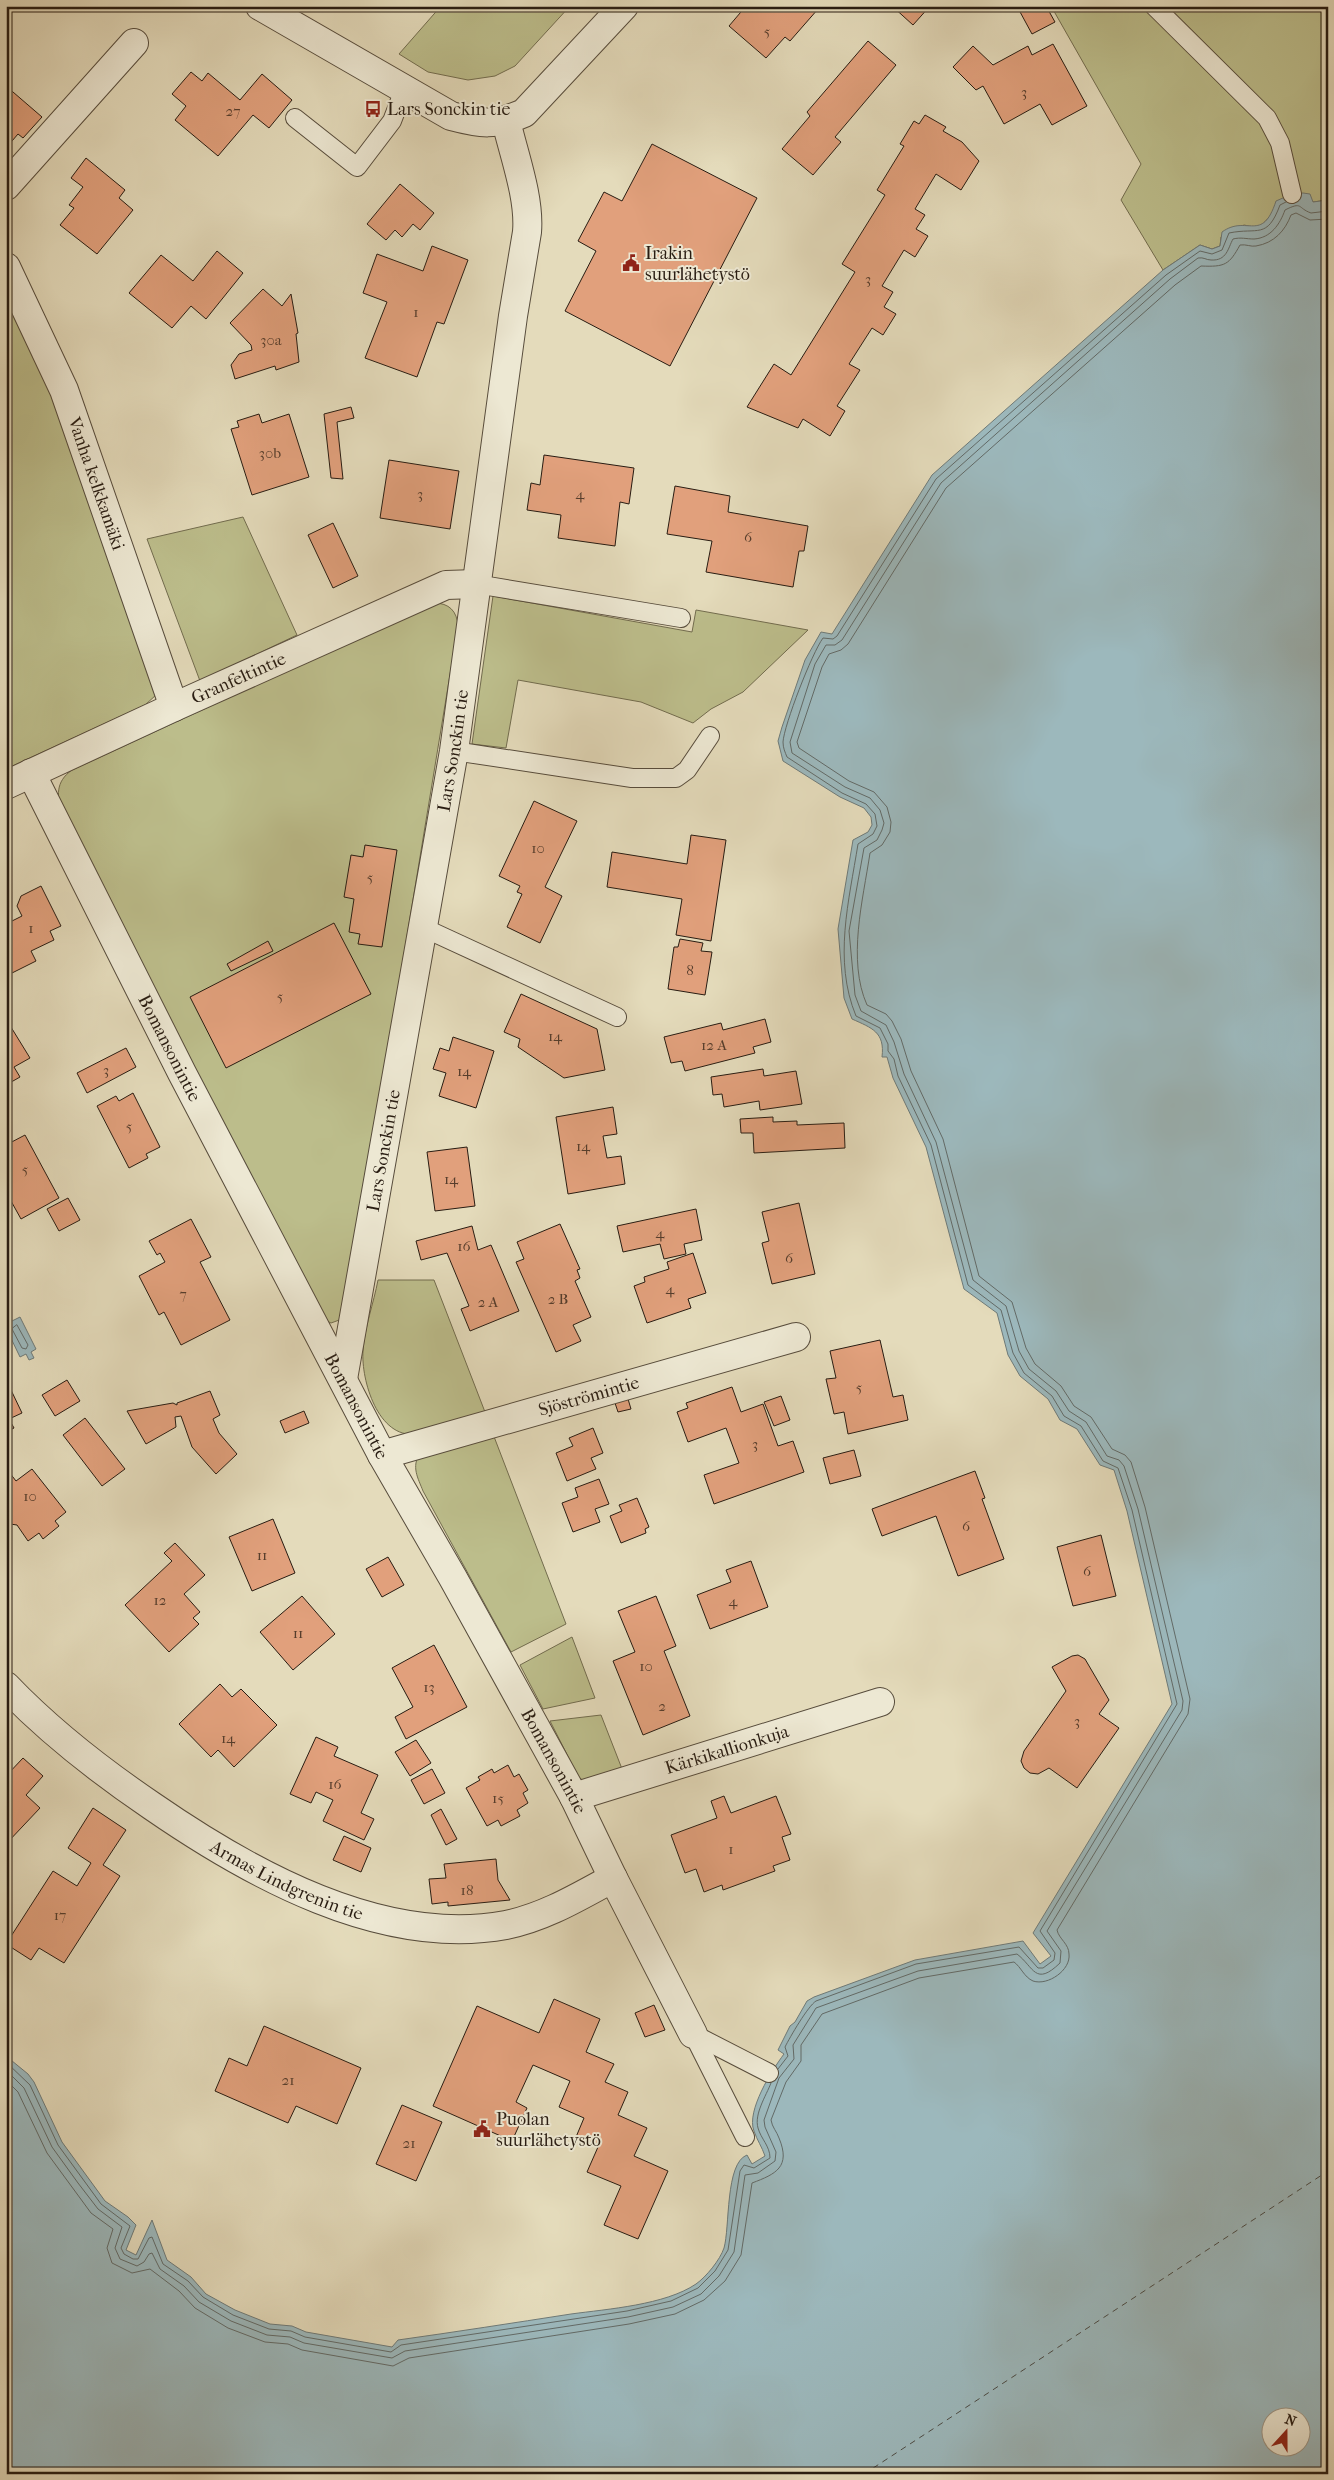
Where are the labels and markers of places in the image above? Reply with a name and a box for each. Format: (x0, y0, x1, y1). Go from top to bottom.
bus stop icon: Lars Sonckin tie (363, 99, 383, 119)
place label: Lars Sonckin tie (387, 99, 510, 120)
place label: Irakin suurlähetystö (645, 243, 750, 285)
public building icon: Irakin suurlähetystö (621, 253, 641, 273)
place label: Puolan suurlähetystö (496, 2109, 601, 2151)
public building icon: Puolan suurlähetystö (472, 2119, 492, 2139)

